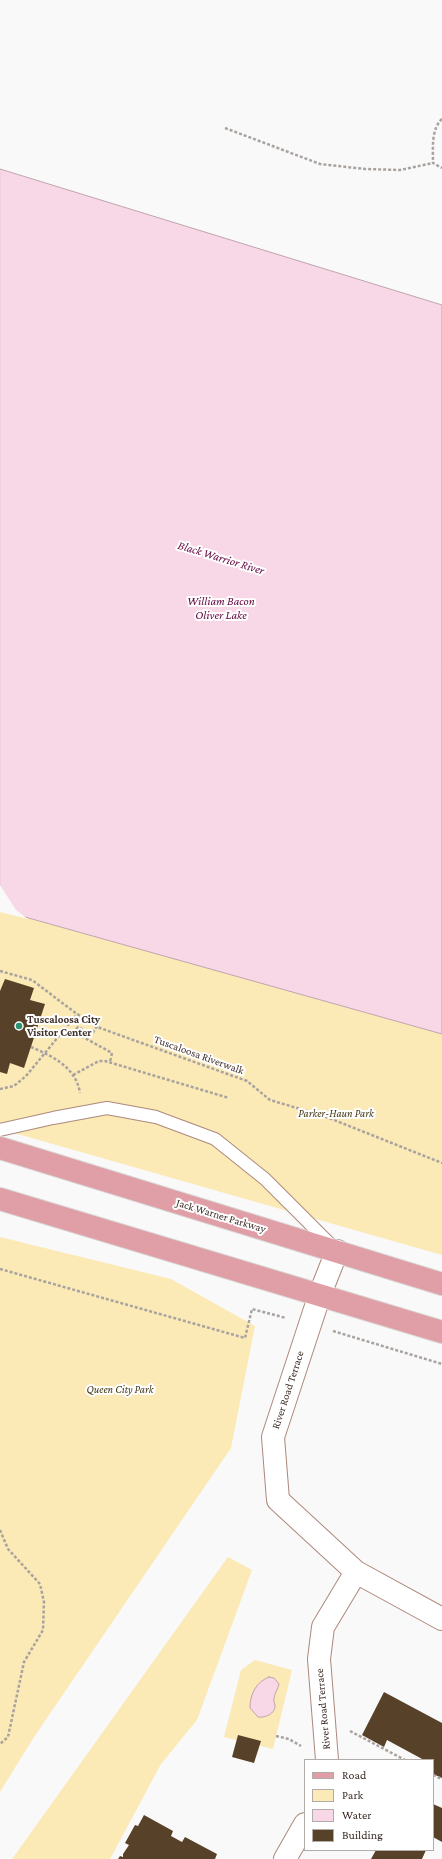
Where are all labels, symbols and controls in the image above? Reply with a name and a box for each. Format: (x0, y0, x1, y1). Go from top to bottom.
water label: Black Warrior River (176, 538, 266, 578)
water label: William Bacon Oliver Lake (187, 594, 255, 622)
place label: Tuscaloosa City Visitor Center (27, 1013, 100, 1039)
marker: Tuscaloosa City Visitor Center (14, 1021, 24, 1031)
street label: Tuscaloosa Riverwalk (152, 1033, 246, 1077)
park label: Parker-Haun Park (298, 1107, 374, 1121)
street label: Jack Warner Parkway (175, 1196, 267, 1236)
street label: River Road Terrace (269, 1349, 307, 1431)
park label: Queen City Park (86, 1383, 154, 1397)
street label: River Road Terrace (313, 1668, 333, 1750)
legend (304, 1759, 434, 1851)
text: Road (342, 1768, 366, 1782)
text: Park (342, 1788, 363, 1802)
text: Water (342, 1808, 371, 1822)
text: Building (342, 1828, 383, 1842)

